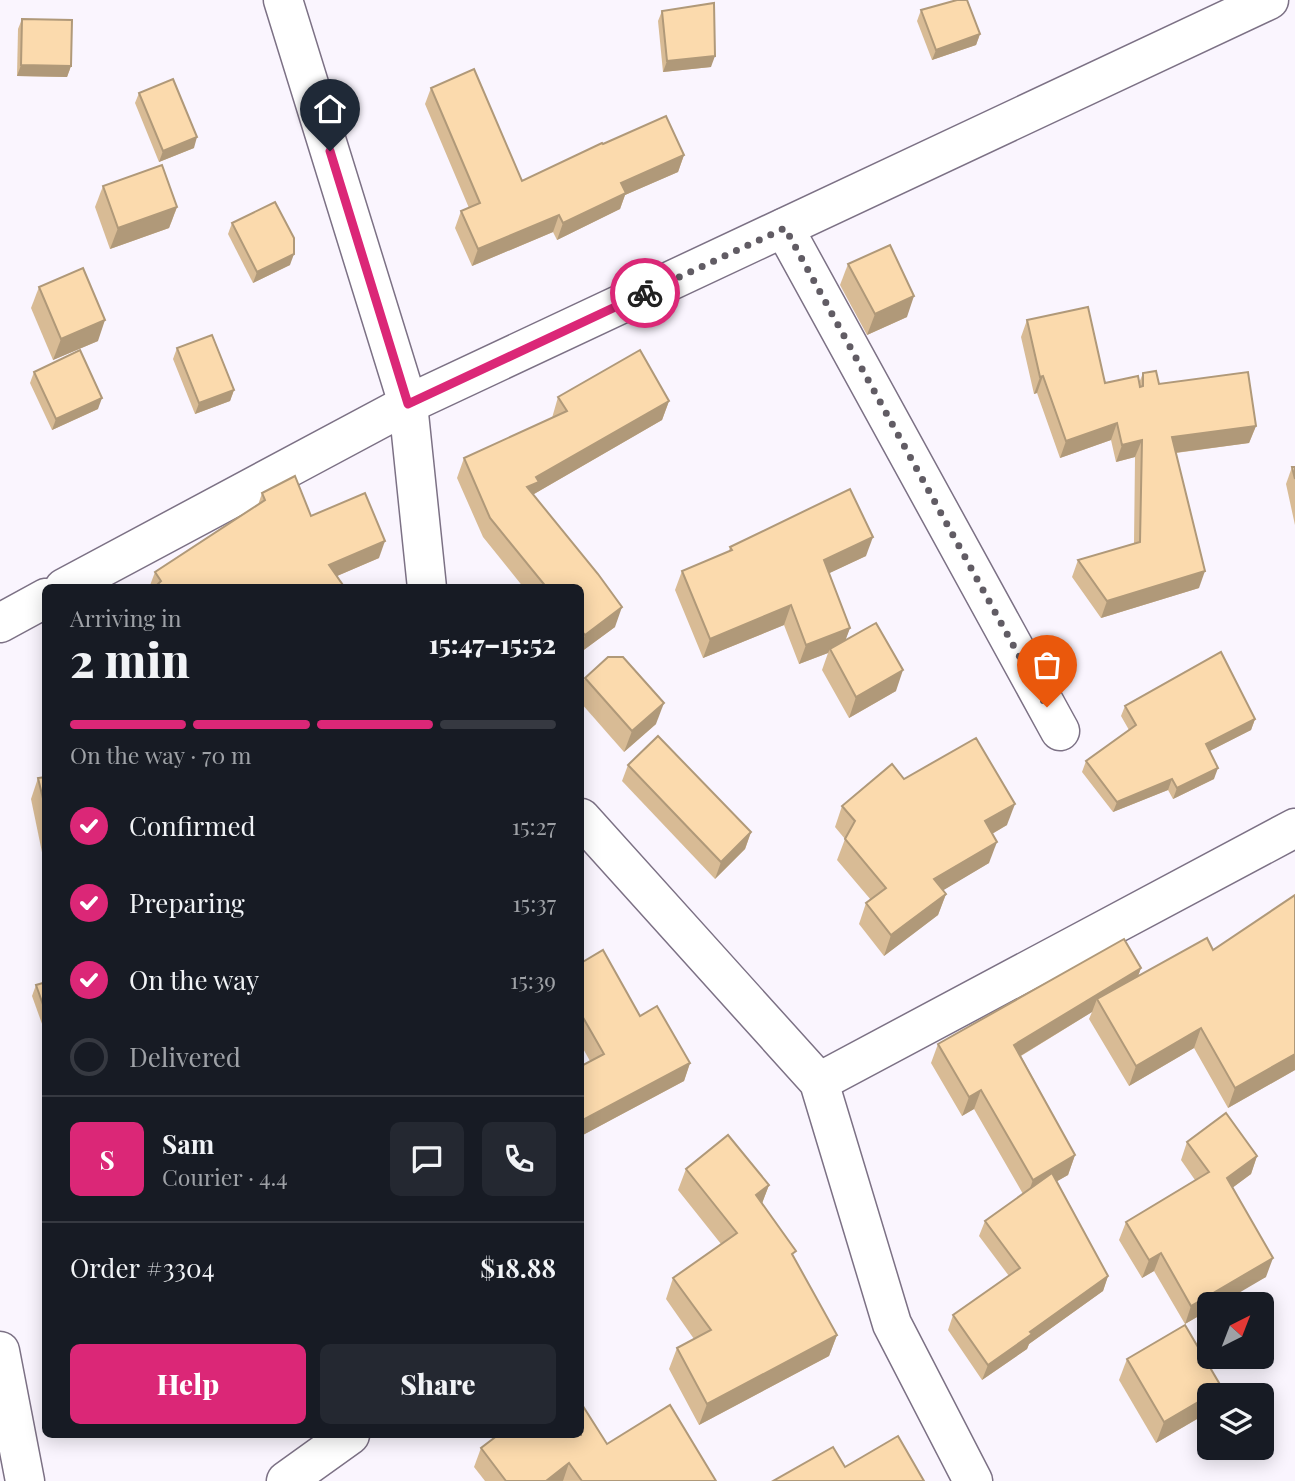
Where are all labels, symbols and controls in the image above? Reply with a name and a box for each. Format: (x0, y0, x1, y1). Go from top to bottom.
pin (300, 79, 360, 151)
icon: home (311, 90, 349, 128)
courier (610, 258, 680, 328)
icon: bike (626, 274, 664, 312)
text: Arriving in (70, 602, 182, 633)
text: 15:47–15:52 (429, 626, 556, 661)
text: 2 min (70, 628, 190, 690)
pin (1017, 635, 1077, 707)
icon: bag (1028, 646, 1066, 684)
text: On the way · 70 m (70, 739, 251, 770)
icon: check (70, 807, 108, 845)
text: Confirmed (129, 808, 256, 843)
text: 15:27 (512, 810, 556, 841)
icon: check (70, 884, 108, 922)
text: Preparing (129, 885, 245, 920)
text: 15:37 (512, 887, 556, 918)
icon: check (70, 961, 108, 999)
text: On the way (129, 962, 259, 997)
text: 15:39 (510, 964, 556, 995)
text: Delivered (129, 1039, 241, 1074)
button: chat (390, 1122, 464, 1196)
button: phone (482, 1122, 556, 1196)
text: Sam (162, 1126, 214, 1161)
text: S (99, 1142, 115, 1177)
text: Courier · 4.4 (162, 1161, 288, 1192)
text: Order #3304 (70, 1250, 215, 1285)
text: $18.88 (480, 1250, 556, 1285)
north arrow (1197, 1292, 1274, 1368)
map controls (1197, 1292, 1274, 1460)
button: Help (70, 1344, 306, 1424)
button: Share (320, 1344, 556, 1424)
button: layers (1197, 1383, 1274, 1460)

